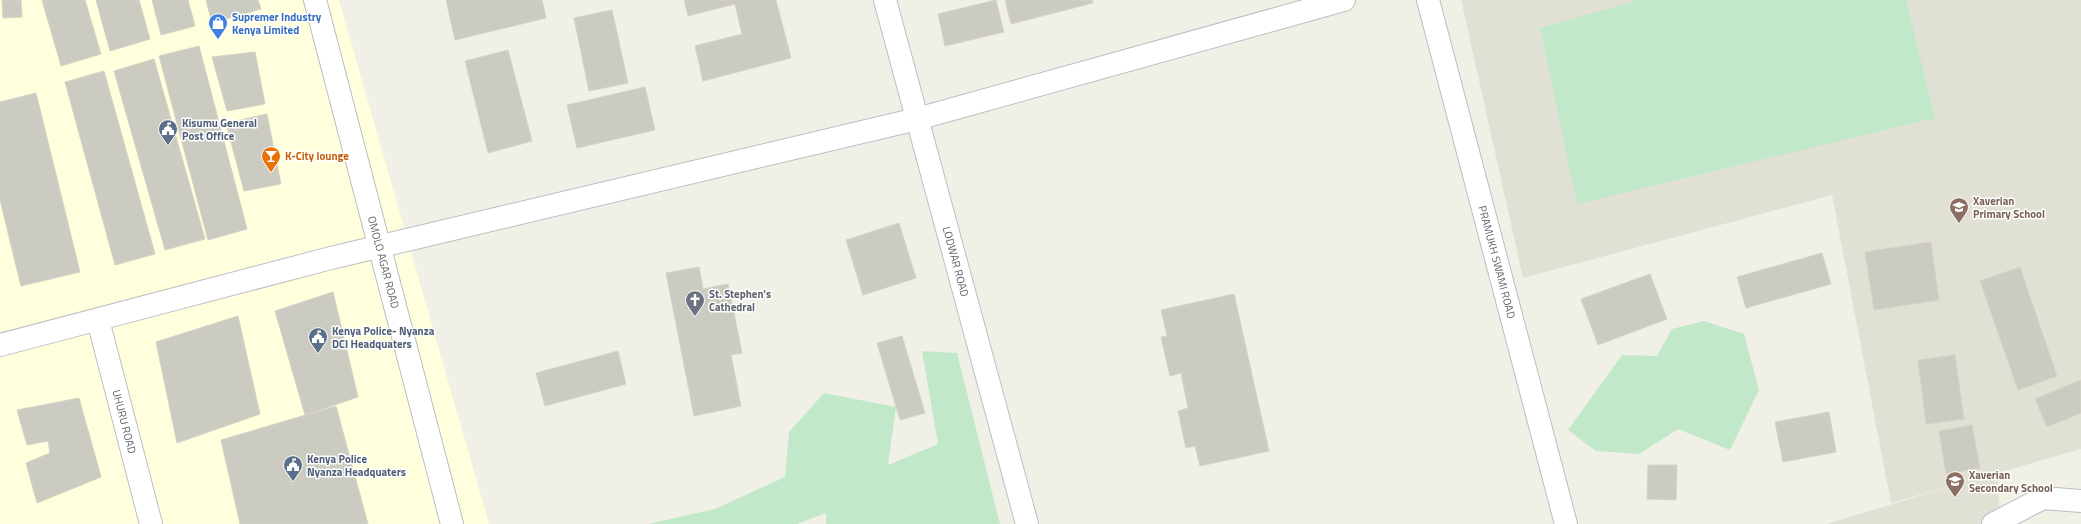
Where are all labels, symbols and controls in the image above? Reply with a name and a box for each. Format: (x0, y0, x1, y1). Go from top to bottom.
place label: Supremer Industry Kenya Limited (232, 9, 322, 38)
shop icon: Supremer Industry Kenya Limited (207, 12, 229, 40)
place label: Kisumu General Post Office (182, 115, 257, 144)
public building icon: Kisumu General Post Office (157, 118, 179, 146)
bar icon: K-City lounge (260, 145, 282, 173)
place label: K-City lounge (285, 148, 349, 164)
place label: Xaverian Primary School (1973, 193, 2045, 222)
school or university icon: Xaverian Primary School (1948, 196, 1970, 224)
street label: PRAMUKH SWAMI ROAD (1474, 204, 1520, 320)
street label: OMOLO AGAR ROAD (364, 214, 403, 310)
street label: LODWAR ROAD (939, 225, 973, 299)
place label: St. Stephen's Cathedral (709, 286, 771, 315)
church icon: St. Stephen's Cathedral (684, 289, 706, 317)
place label: Kenya Police- Nyanza DCI Headquaters (332, 323, 435, 352)
public building icon: Kenya Police- Nyanza DCI Headquaters (307, 326, 329, 354)
street label: UHURU ROAD (108, 388, 140, 455)
place label: Kenya Police Nyanza Headquaters (307, 451, 406, 480)
public building icon: Kenya Police Nyanza Headquaters (282, 454, 304, 482)
place label: Xaverian Secondary School (1969, 467, 2053, 496)
school or university icon: Xaverian Secondary School (1944, 470, 1966, 498)

